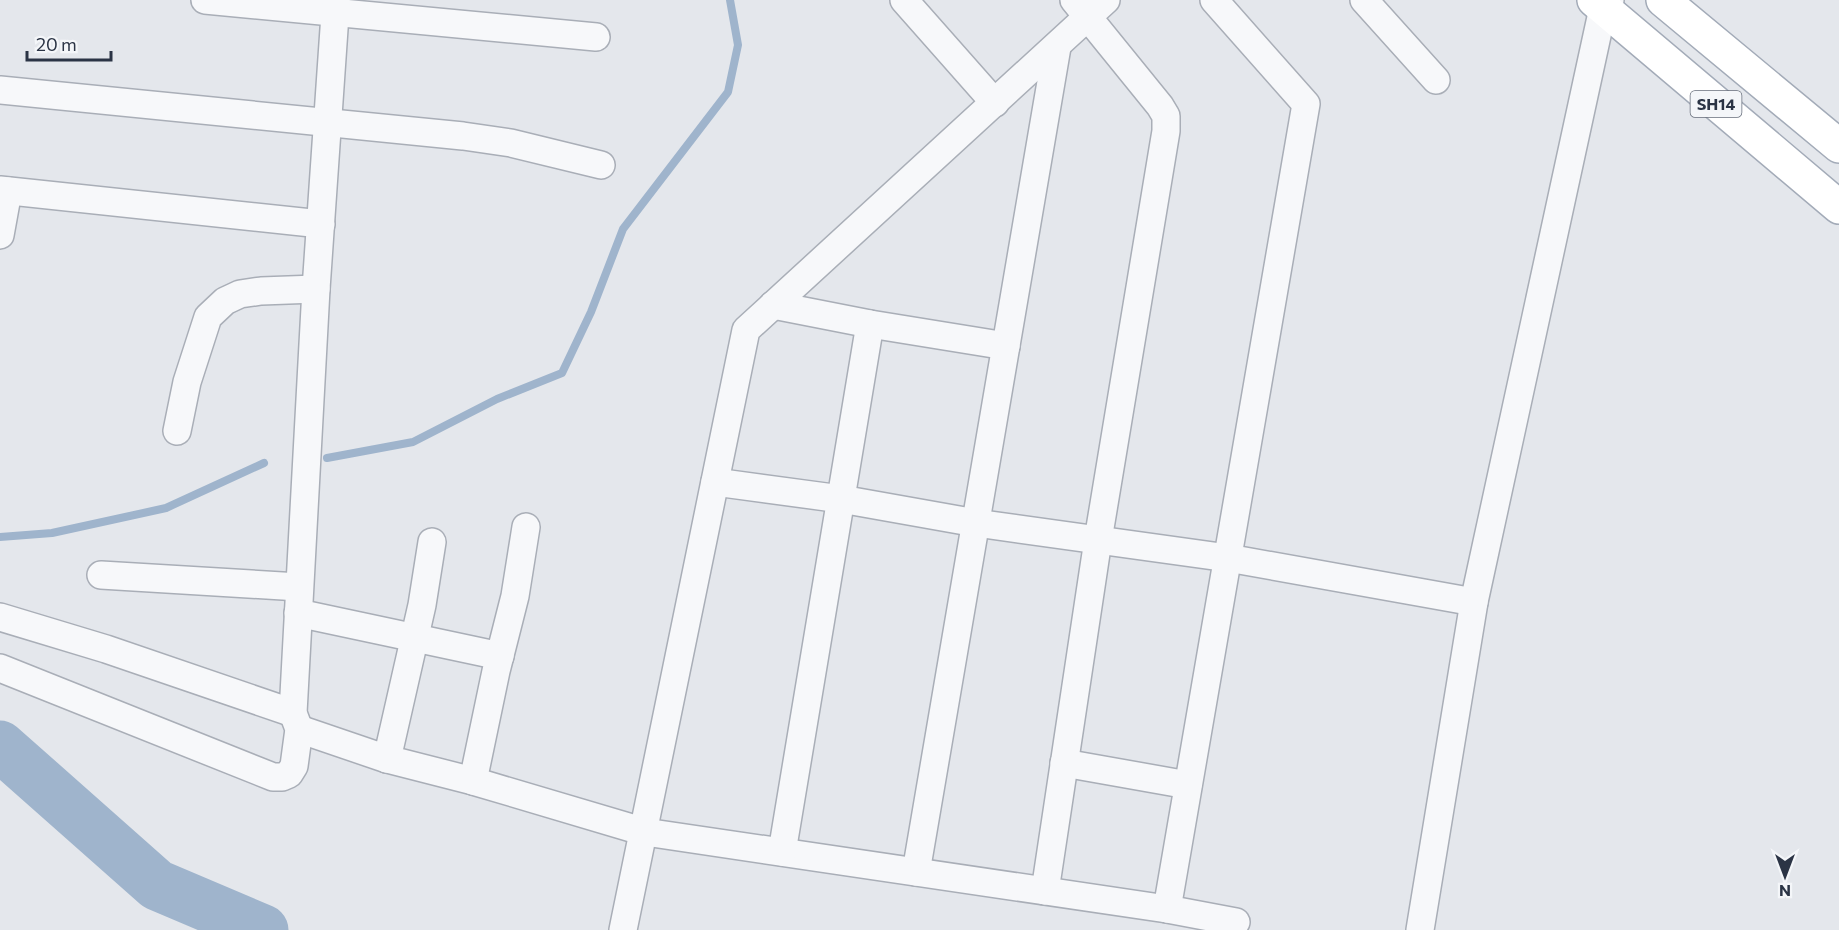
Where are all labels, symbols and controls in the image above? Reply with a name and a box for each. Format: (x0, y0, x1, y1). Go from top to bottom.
scale bar (27, 24, 111, 62)
text: 20 m (36, 33, 77, 55)
road number: SH14 (1690, 91, 1742, 117)
north arrow (1755, 846, 1815, 906)
text: N (1779, 882, 1791, 901)

